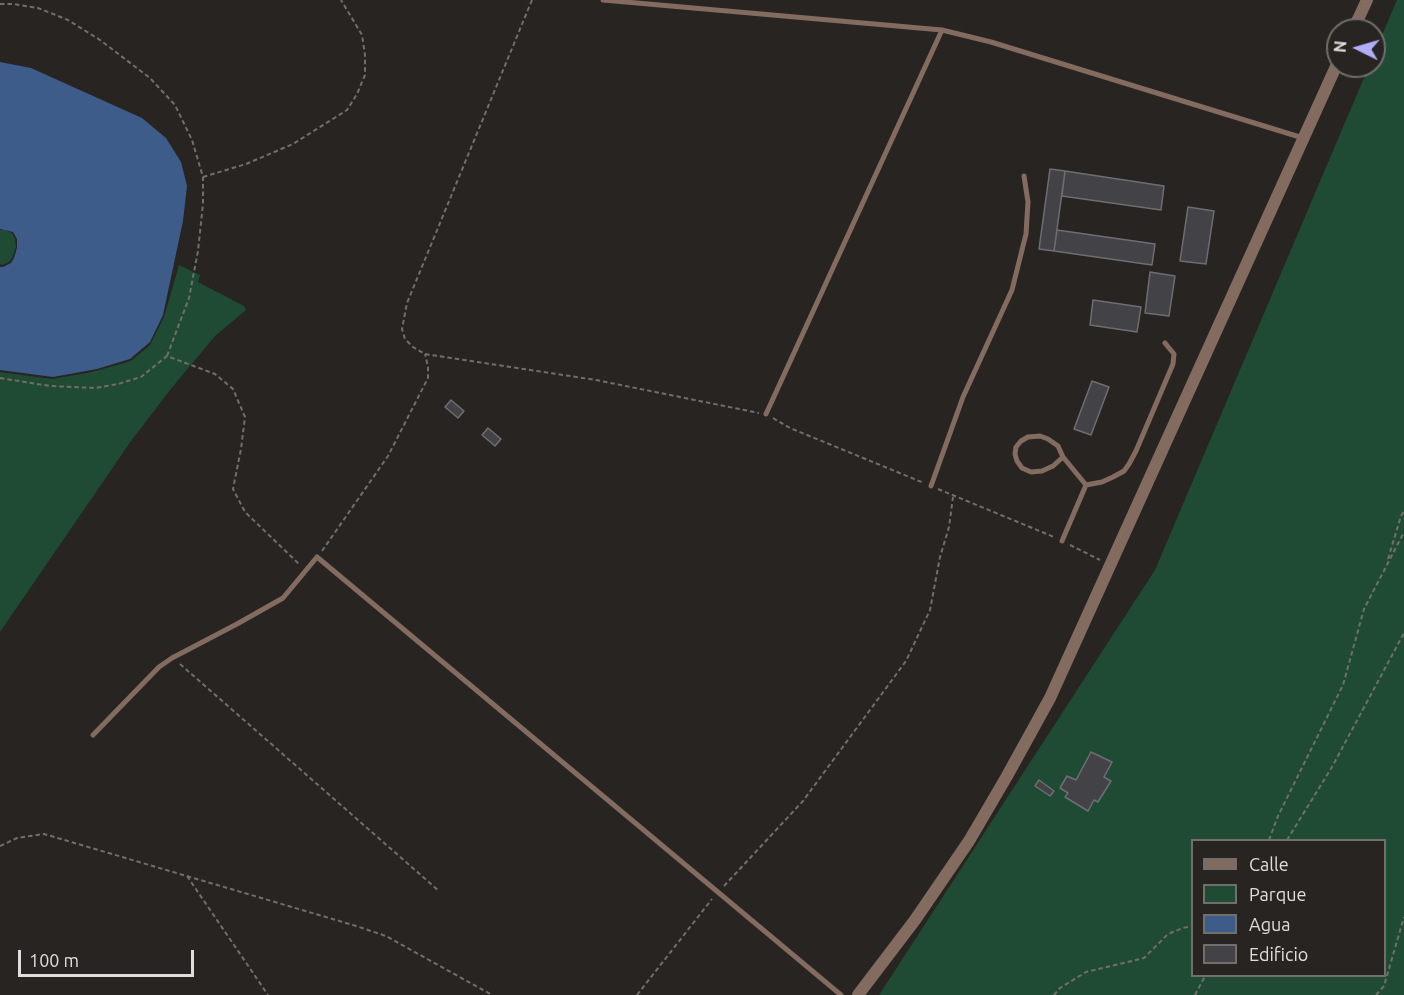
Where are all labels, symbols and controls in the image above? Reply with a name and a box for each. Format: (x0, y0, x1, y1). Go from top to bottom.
north arrow (1326, 18, 1386, 78)
text: N (1331, 40, 1350, 53)
legend (1191, 839, 1386, 977)
text: Calle (1249, 854, 1289, 874)
text: Parque (1249, 884, 1306, 904)
text: Agua (1249, 914, 1291, 934)
scale bar (21, 938, 196, 976)
text: Edificio (1249, 944, 1308, 964)
text: 100 m (29, 950, 79, 970)

